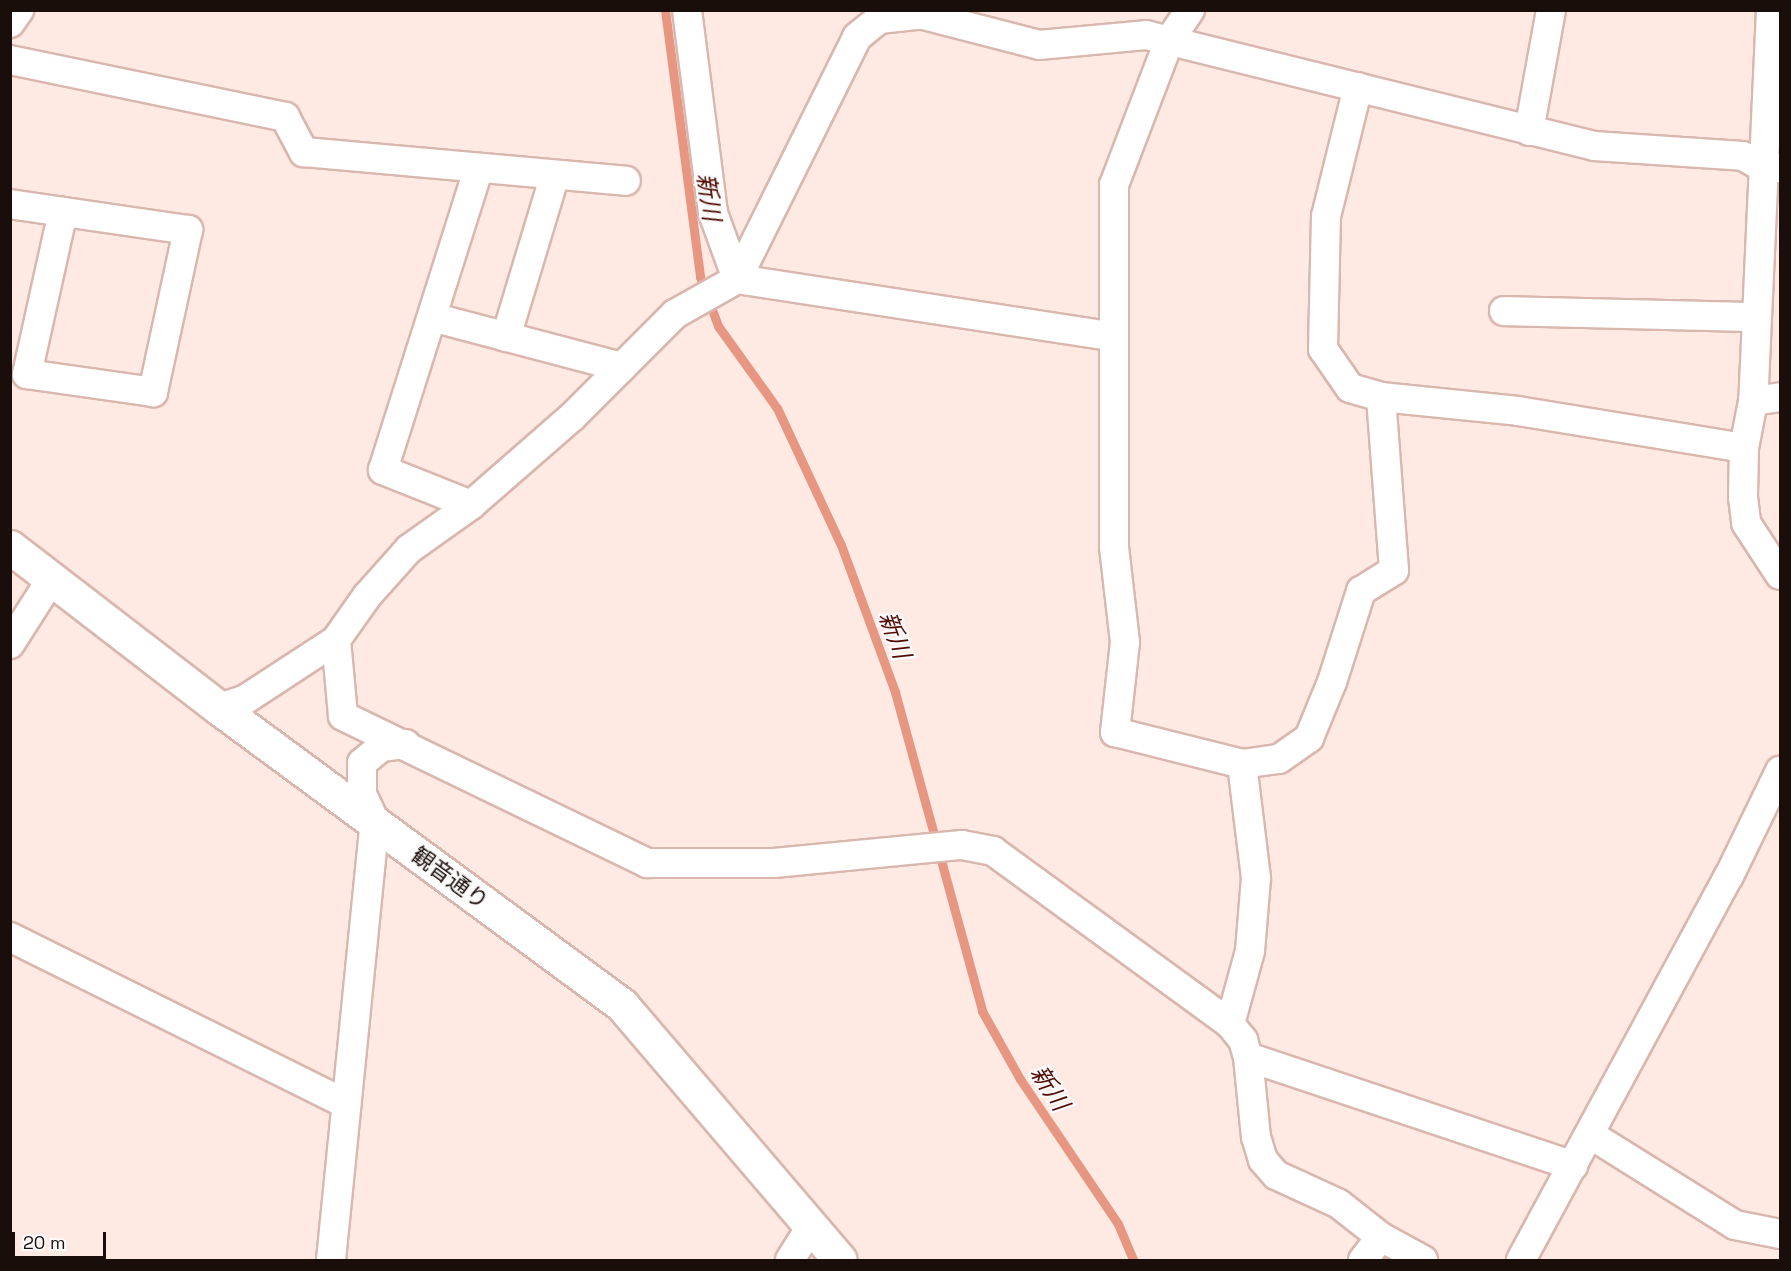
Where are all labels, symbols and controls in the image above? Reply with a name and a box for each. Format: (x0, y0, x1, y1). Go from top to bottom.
water label: 新川 (691, 171, 727, 223)
water label: 新川 (873, 608, 917, 662)
street label: 観音通り (407, 841, 493, 915)
water label: 新川 (1025, 1060, 1075, 1116)
scale bar (15, 1220, 110, 1258)
text: 20 m (23, 1231, 66, 1254)

